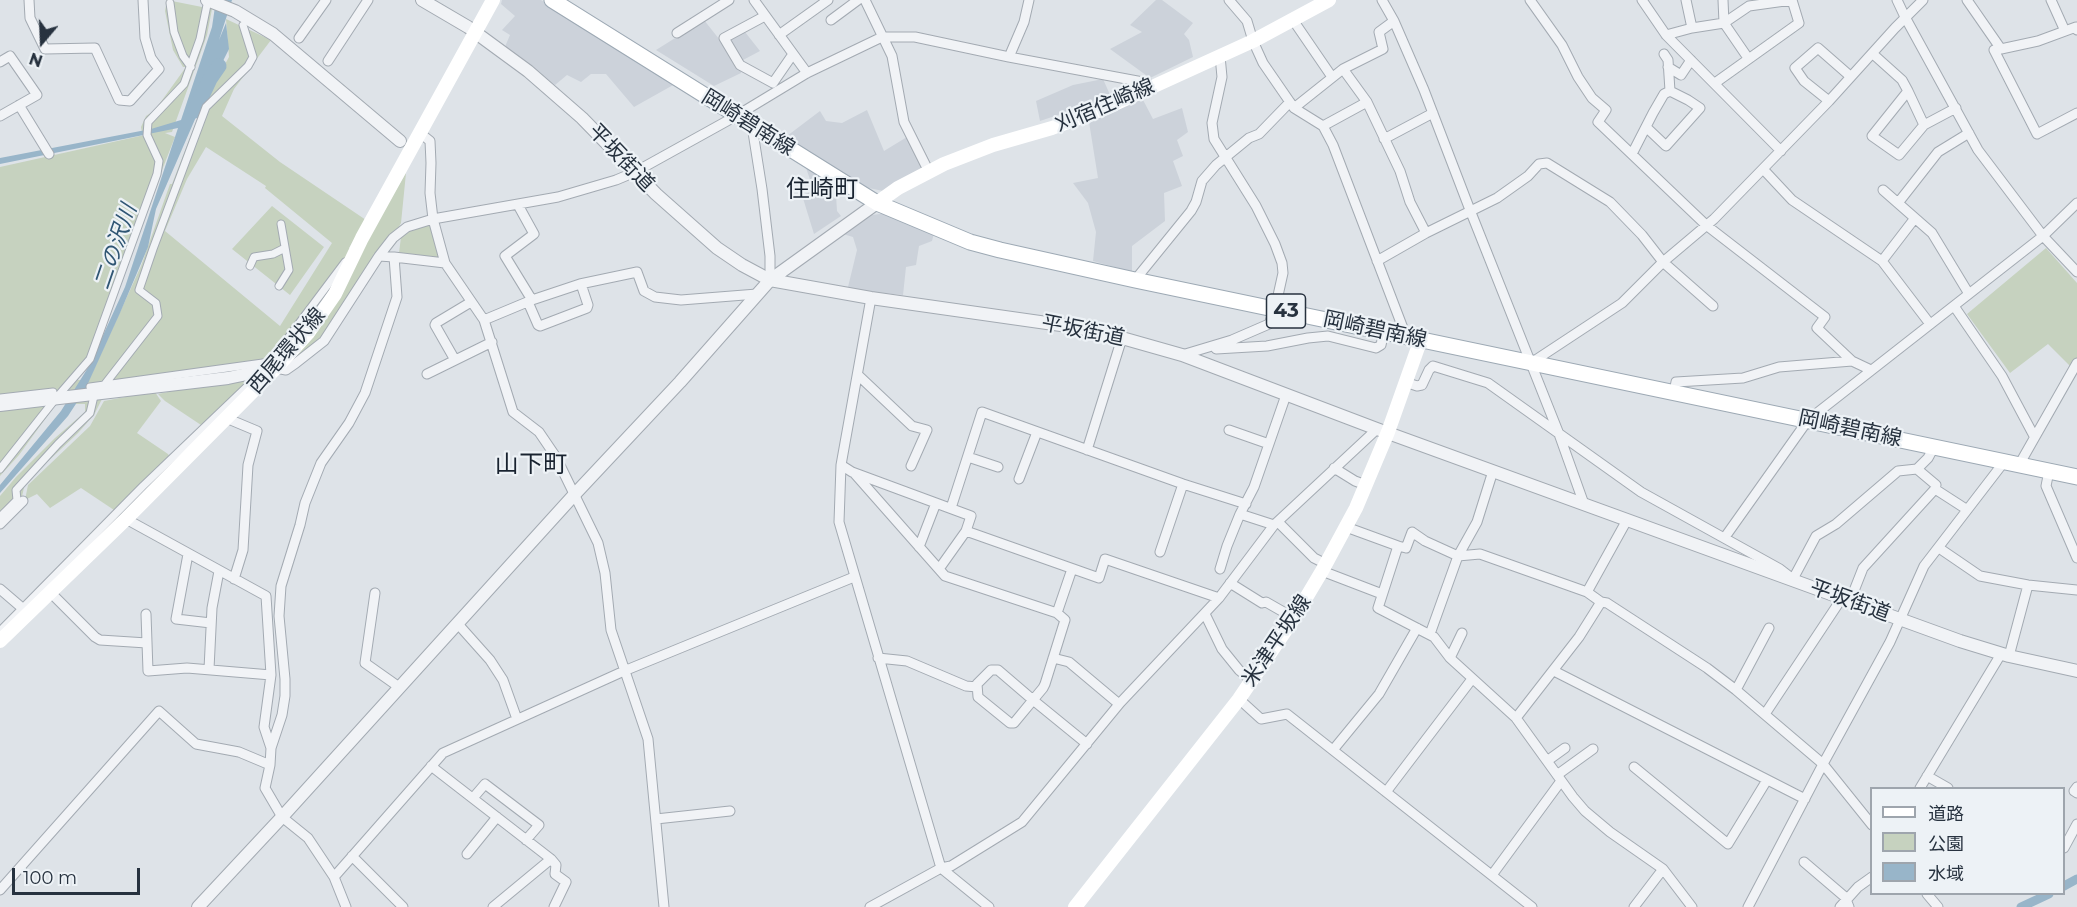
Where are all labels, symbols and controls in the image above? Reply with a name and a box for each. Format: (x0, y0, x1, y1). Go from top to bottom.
north arrow (12, 12, 72, 72)
text: N (27, 48, 45, 71)
street label: 刈宿住崎線 (1052, 74, 1158, 138)
street label: 岡崎碧南線 (697, 84, 799, 162)
street label: 平坂街道 (583, 119, 659, 197)
district label: 住崎町 (786, 176, 858, 204)
water label: 二の沢川 (89, 201, 143, 293)
road number: 43 (1266, 294, 1306, 328)
street label: 西尾環状線 (243, 303, 331, 399)
street label: 岡崎碧南線 (1321, 307, 1429, 353)
street label: 平坂街道 (1039, 311, 1127, 351)
street label: 岡崎碧南線 (1796, 406, 1904, 452)
district label: 山下町 (495, 451, 567, 479)
street label: 平坂街道 (1806, 575, 1894, 627)
street label: 米津平坂線 (1237, 590, 1317, 692)
legend (1870, 787, 2065, 895)
text: 道路 (1928, 803, 1964, 825)
text: 公園 (1928, 833, 1964, 855)
scale bar (15, 856, 142, 894)
text: 水域 (1928, 863, 1964, 885)
text: 100 m (23, 867, 77, 889)

